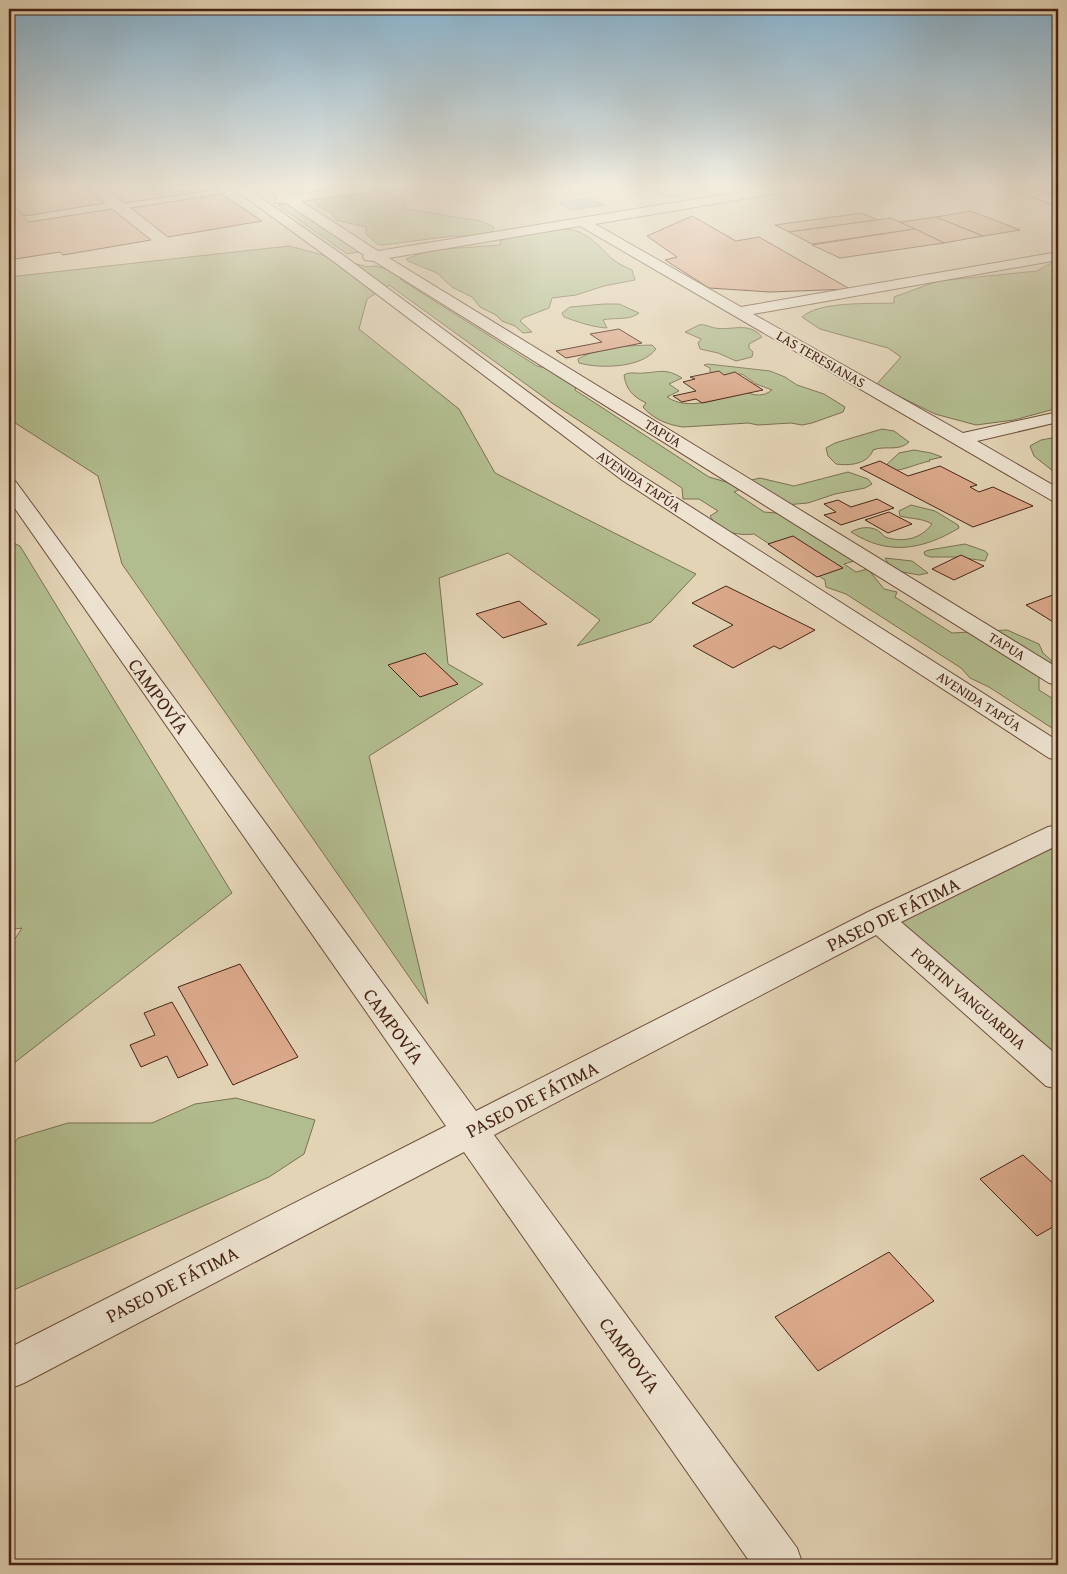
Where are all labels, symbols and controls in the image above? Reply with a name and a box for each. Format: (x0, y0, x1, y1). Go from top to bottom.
street label: LAS TERESIANAS (773, 325, 869, 393)
street label: TAPUA (641, 414, 686, 452)
street label: AVENIDA TAPÚA (593, 445, 685, 517)
street label: TAPUA (985, 627, 1030, 665)
street label: CAMPOVÍA (122, 652, 196, 740)
street label: AVENIDA TAPÚA (933, 666, 1026, 736)
street label: PASEO DE FÁTIMA (822, 869, 965, 958)
street label: FORTIN VANGUARDIA (906, 941, 1032, 1055)
street label: CAMPOVÍA (357, 982, 431, 1070)
street label: PASEO DE FÁTIMA (461, 1053, 603, 1144)
street label: PASEO DE FÁTIMA (101, 1238, 243, 1329)
street label: CAMPOVÍA (593, 1311, 667, 1399)

